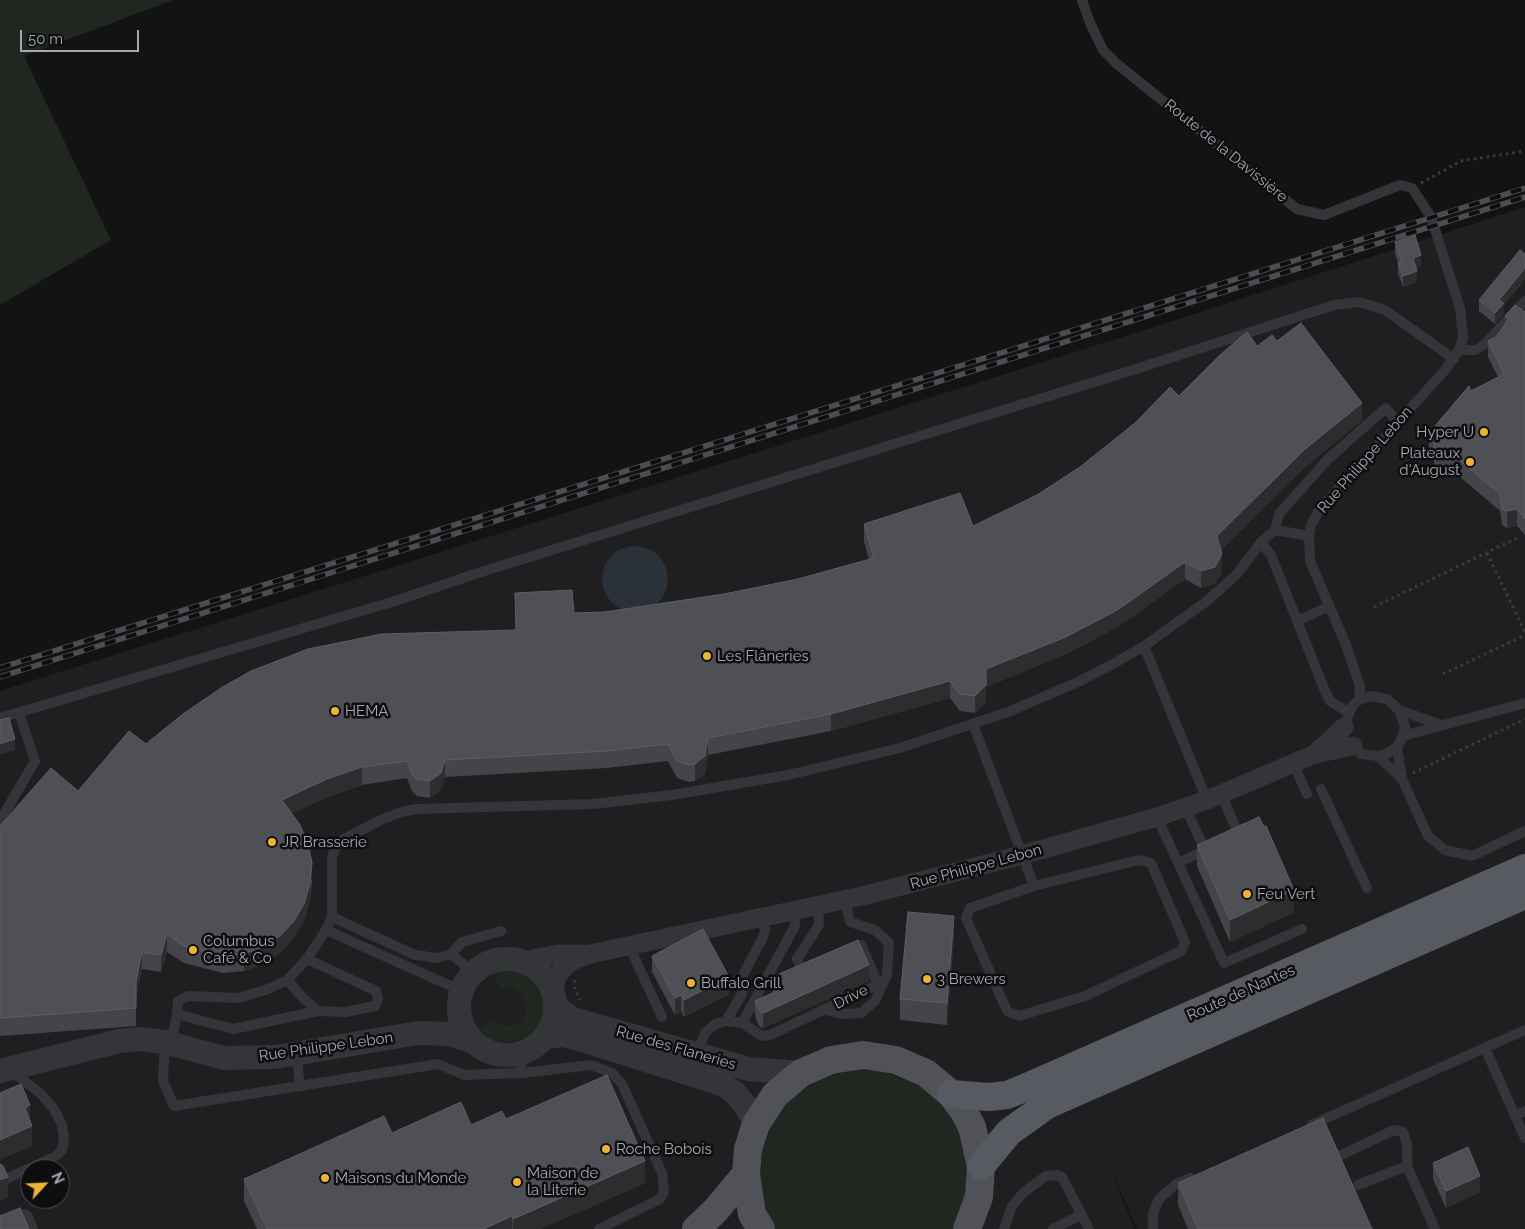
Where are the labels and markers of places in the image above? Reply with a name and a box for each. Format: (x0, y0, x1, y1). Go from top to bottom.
place label: Hyper U (1416, 423, 1474, 441)
marker: Hyper U (1478, 426, 1490, 438)
place label: Plateaux d'August (1399, 444, 1460, 479)
marker: Plateaux d'August (1464, 456, 1476, 468)
place label: Les Flâneries (717, 647, 809, 665)
marker: Les Flâneries (701, 650, 713, 662)
place label: HEMA (345, 702, 388, 720)
marker: HEMA (329, 705, 341, 717)
place label: JR Brasserie (282, 833, 367, 851)
marker: JR Brasserie (266, 836, 278, 848)
place label: Feu Vert (1257, 885, 1315, 903)
marker: Feu Vert (1241, 888, 1253, 900)
place label: Columbus Café & Co (203, 932, 274, 967)
marker: Columbus Café & Co (187, 944, 199, 956)
place label: 3 Brewers (937, 970, 1006, 988)
marker: 3 Brewers (921, 973, 933, 985)
place label: Buffalo Grill (701, 974, 781, 992)
marker: Buffalo Grill (685, 977, 697, 989)
place label: Roche Bobois (616, 1140, 712, 1158)
marker: Roche Bobois (600, 1143, 612, 1155)
place label: Maison de la Literie (527, 1164, 598, 1199)
place label: Maisons du Monde (335, 1169, 466, 1187)
marker: Maisons du Monde (319, 1172, 331, 1184)
marker: Maison de la Literie (511, 1176, 523, 1188)

